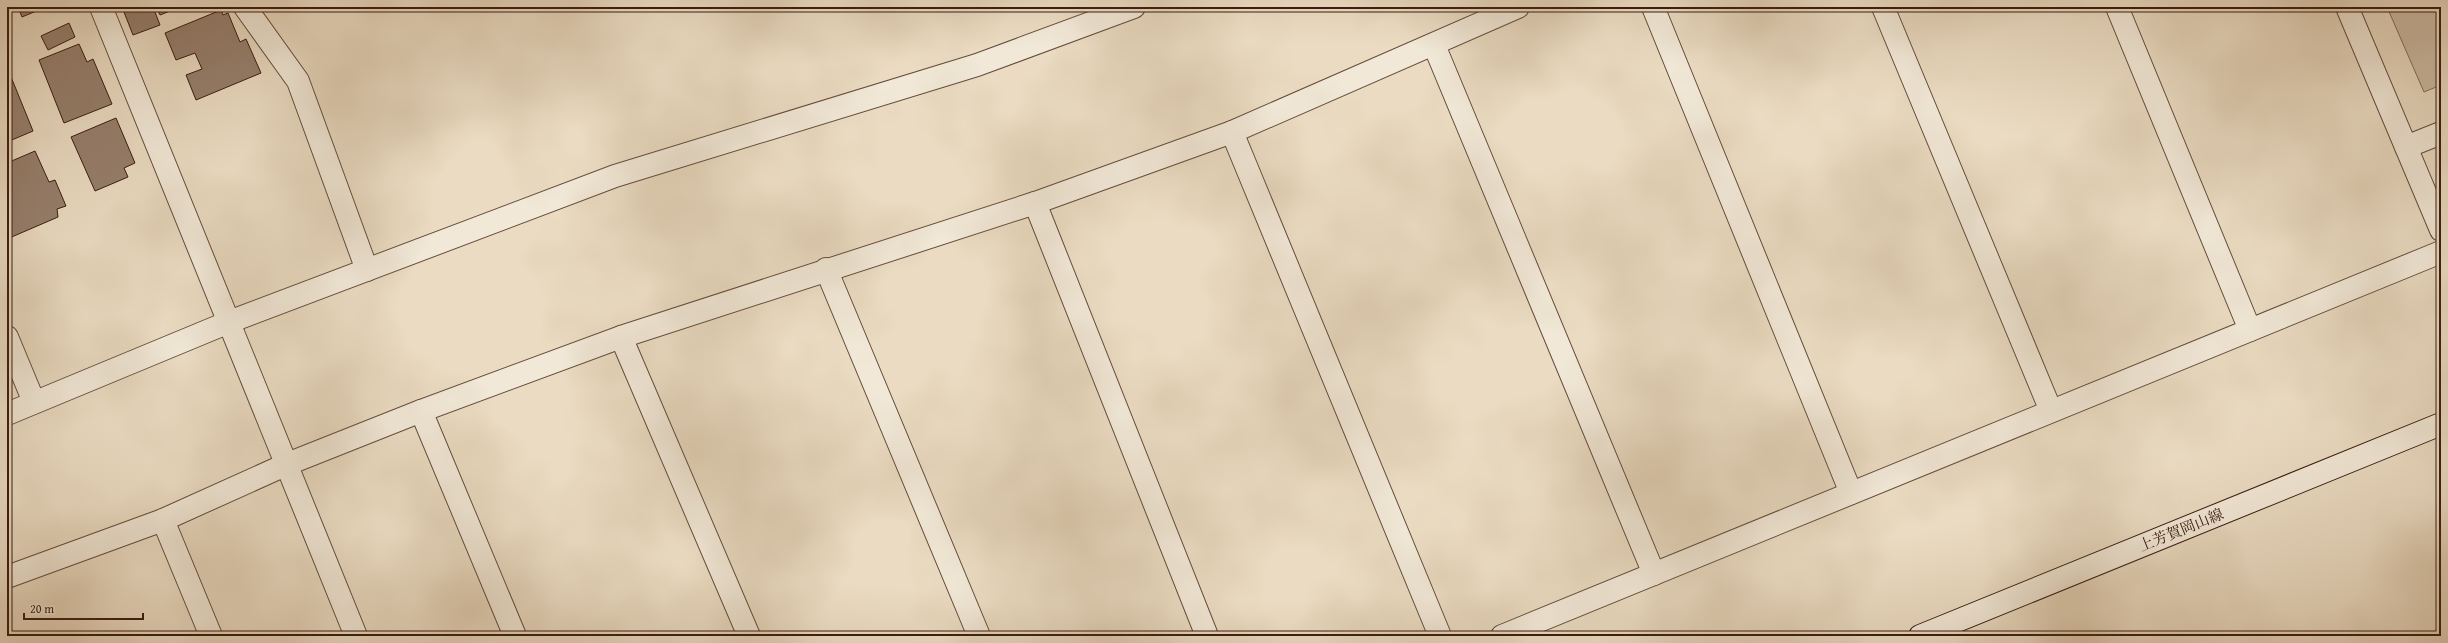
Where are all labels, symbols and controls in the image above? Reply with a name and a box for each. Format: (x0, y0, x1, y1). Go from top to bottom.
street label: 上芳賀岡山線 (2135, 503, 2226, 556)
scale bar (24, 595, 143, 621)
text: 20 m (30, 600, 54, 617)

